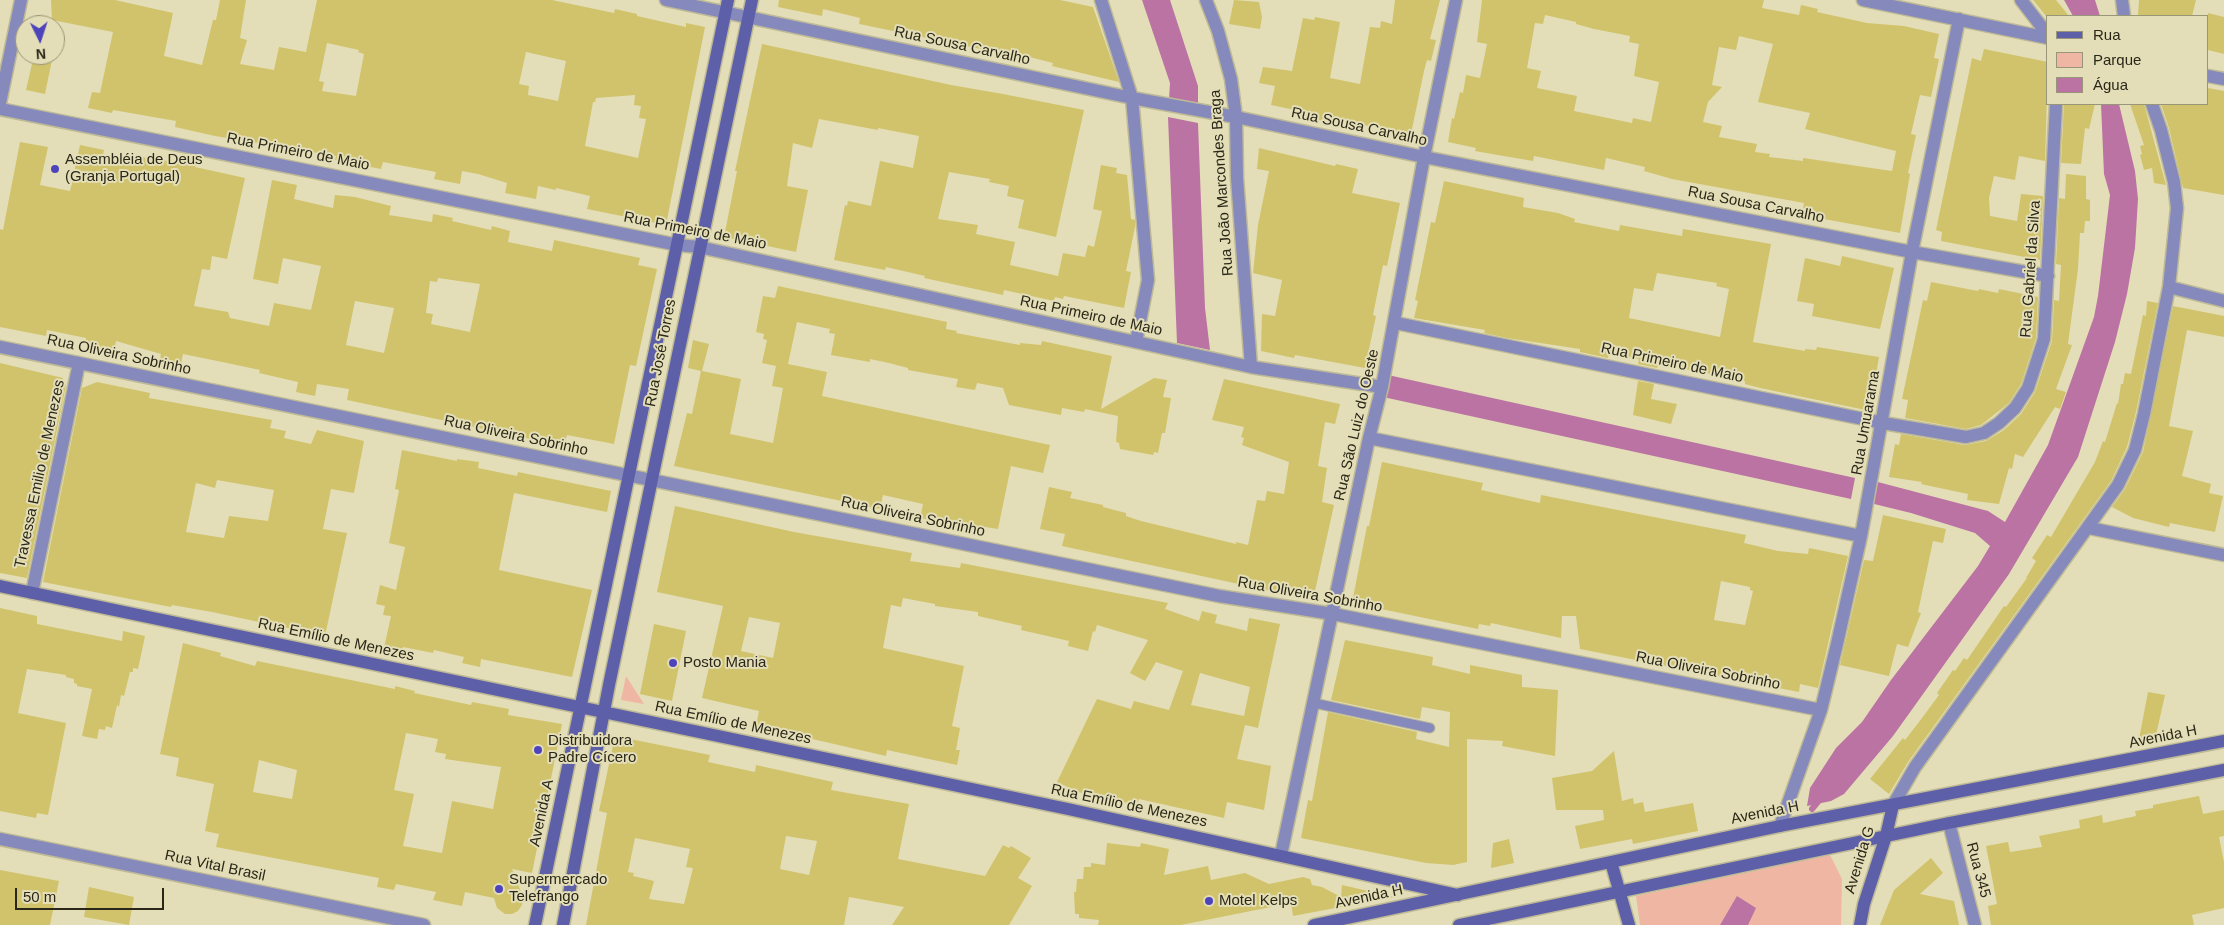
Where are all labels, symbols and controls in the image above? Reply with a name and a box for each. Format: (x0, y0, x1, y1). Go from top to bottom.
north arrow (15, 15, 65, 65)
legend (2046, 15, 2209, 105)
street label: Rua Sousa Carvalho (892, 23, 1032, 69)
text: Rua (2093, 26, 2121, 43)
text: N (35, 46, 47, 62)
text: Parque (2093, 51, 2141, 68)
text: Água (2093, 76, 2128, 93)
street label: Rua João Marcondes Braga (1207, 89, 1237, 277)
street label: Rua Sousa Carvalho (1289, 104, 1429, 150)
street label: Rua Primeiro de Maio (225, 129, 371, 175)
place label: Assembléia de Deus (Granja Portugal) (65, 151, 203, 186)
marker: Assembléia de Deus (Granja Portugal) (49, 163, 61, 175)
street label: Rua Sousa Carvalho (1686, 183, 1826, 227)
street label: Rua Gabriel da Silva (2017, 200, 2045, 338)
street label: Rua Primeiro de Maio (622, 208, 768, 254)
street label: Rua Primeiro de Maio (1018, 292, 1164, 340)
street label: Rua José Torres (642, 298, 680, 408)
street label: Rua Oliveira Sobrinho (45, 331, 193, 379)
street label: Rua Primeiro de Maio (1599, 339, 1745, 387)
street label: Rua São Luiz do Oeste (1331, 347, 1383, 503)
street label: Rua Umuarama (1848, 369, 1884, 477)
street label: Travessa Emilio de Menezes (11, 378, 69, 570)
street label: Rua Oliveira Sobrinho (442, 412, 590, 460)
street label: Rua Oliveira Sobrinho (839, 493, 987, 541)
street label: Rua Oliveira Sobrinho (1236, 573, 1384, 617)
street label: Rua Emílio de Menezes (256, 615, 416, 665)
street label: Rua Oliveira Sobrinho (1634, 648, 1782, 694)
place label: Posto Mania (683, 654, 766, 672)
marker: Posto Mania (667, 657, 679, 669)
street label: Rua Emílio de Menezes (653, 698, 813, 748)
street label: Avenida H (2127, 722, 2199, 752)
place label: Distribuidora Padre Cícero (548, 732, 636, 767)
marker: Distribuidora Padre Cícero (532, 744, 544, 756)
street label: Avenida A (526, 778, 558, 848)
street label: Rua Emílio de Menezes (1049, 781, 1209, 831)
street label: Avenida H (1729, 798, 1801, 828)
street label: Avenida G (1841, 824, 1879, 896)
street label: Rua 345 (1962, 840, 1994, 900)
street label: Rua Vital Brasil (163, 847, 267, 885)
place label: Supermercado Telefrango (509, 871, 607, 906)
scale bar (18, 878, 166, 910)
street label: Avenida H (1333, 881, 1405, 913)
marker: Supermercado Telefrango (493, 883, 505, 895)
text: 50 m (23, 888, 56, 905)
place label: Motel Kelps (1219, 892, 1297, 910)
marker: Motel Kelps (1203, 895, 1215, 907)

